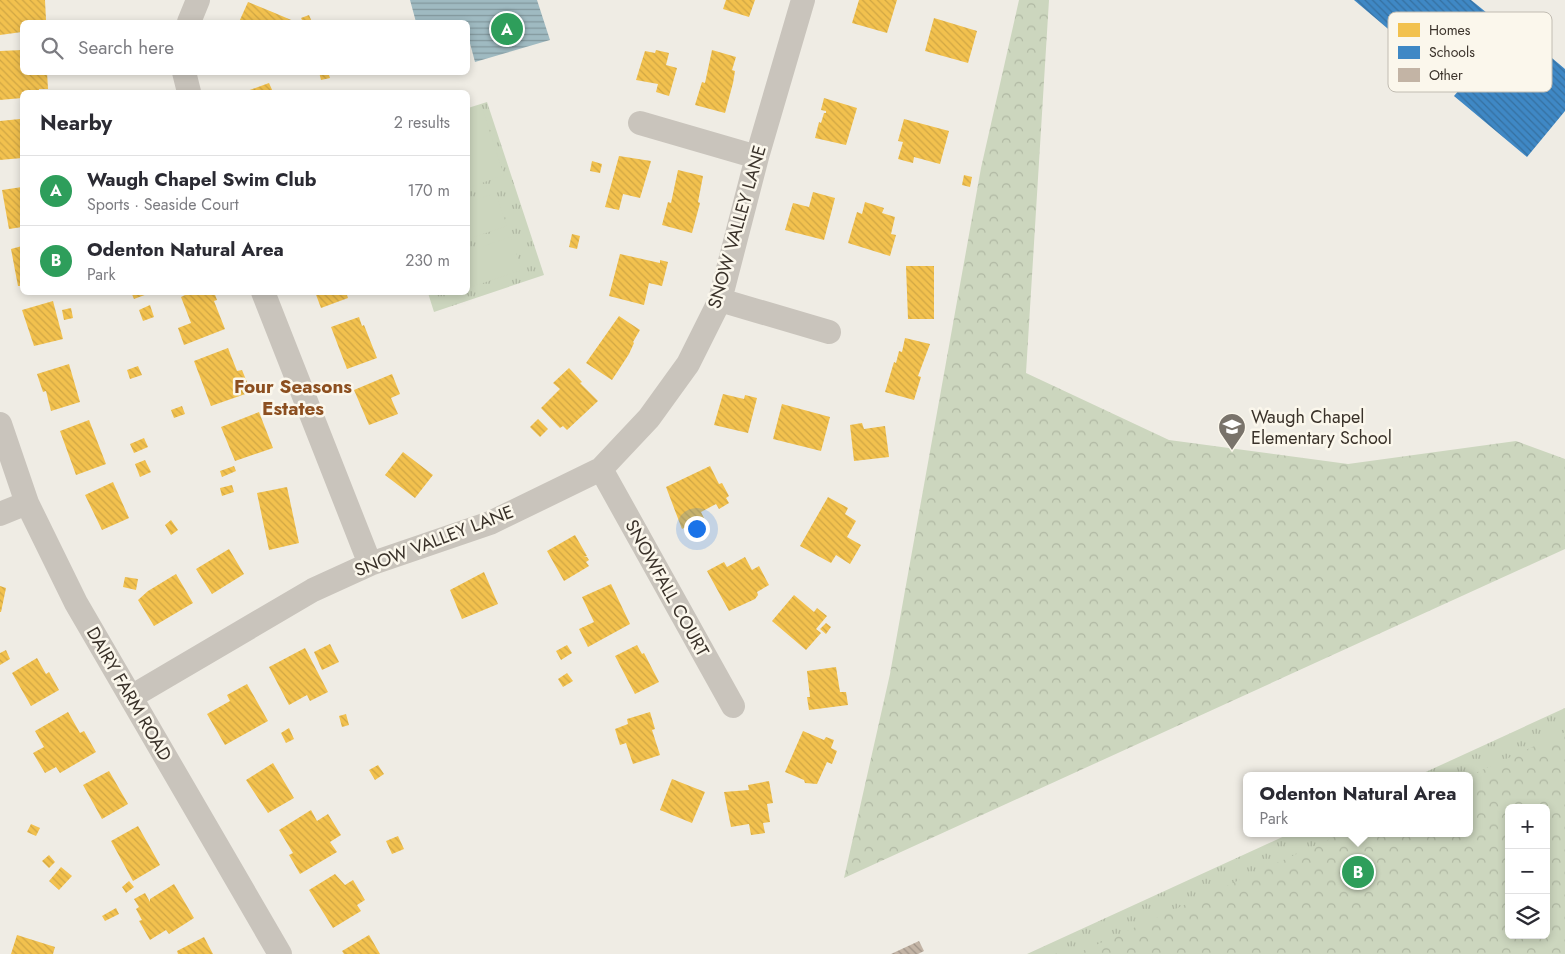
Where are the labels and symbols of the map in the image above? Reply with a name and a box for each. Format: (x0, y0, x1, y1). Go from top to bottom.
pin: A (491, 10, 523, 48)
legend (1388, 12, 1552, 92)
text: Homes (1429, 20, 1471, 40)
text: Schools (1429, 42, 1475, 62)
text: Other (1429, 65, 1463, 85)
street label: SNOW VALLEY LANE (701, 142, 773, 312)
district label: Four Seasons Estates (234, 373, 352, 422)
place label: Waugh Chapel Elementary School (1251, 404, 1392, 451)
school or university icon: Waugh Chapel Elementary School (1217, 412, 1247, 451)
street label: SNOW VALLEY LANE (351, 499, 517, 583)
street label: SNOWFALL COURT (619, 515, 716, 662)
your location (684, 516, 710, 542)
street label: DAIRY FARM ROAD (80, 622, 178, 766)
pin: B (1342, 853, 1374, 891)

